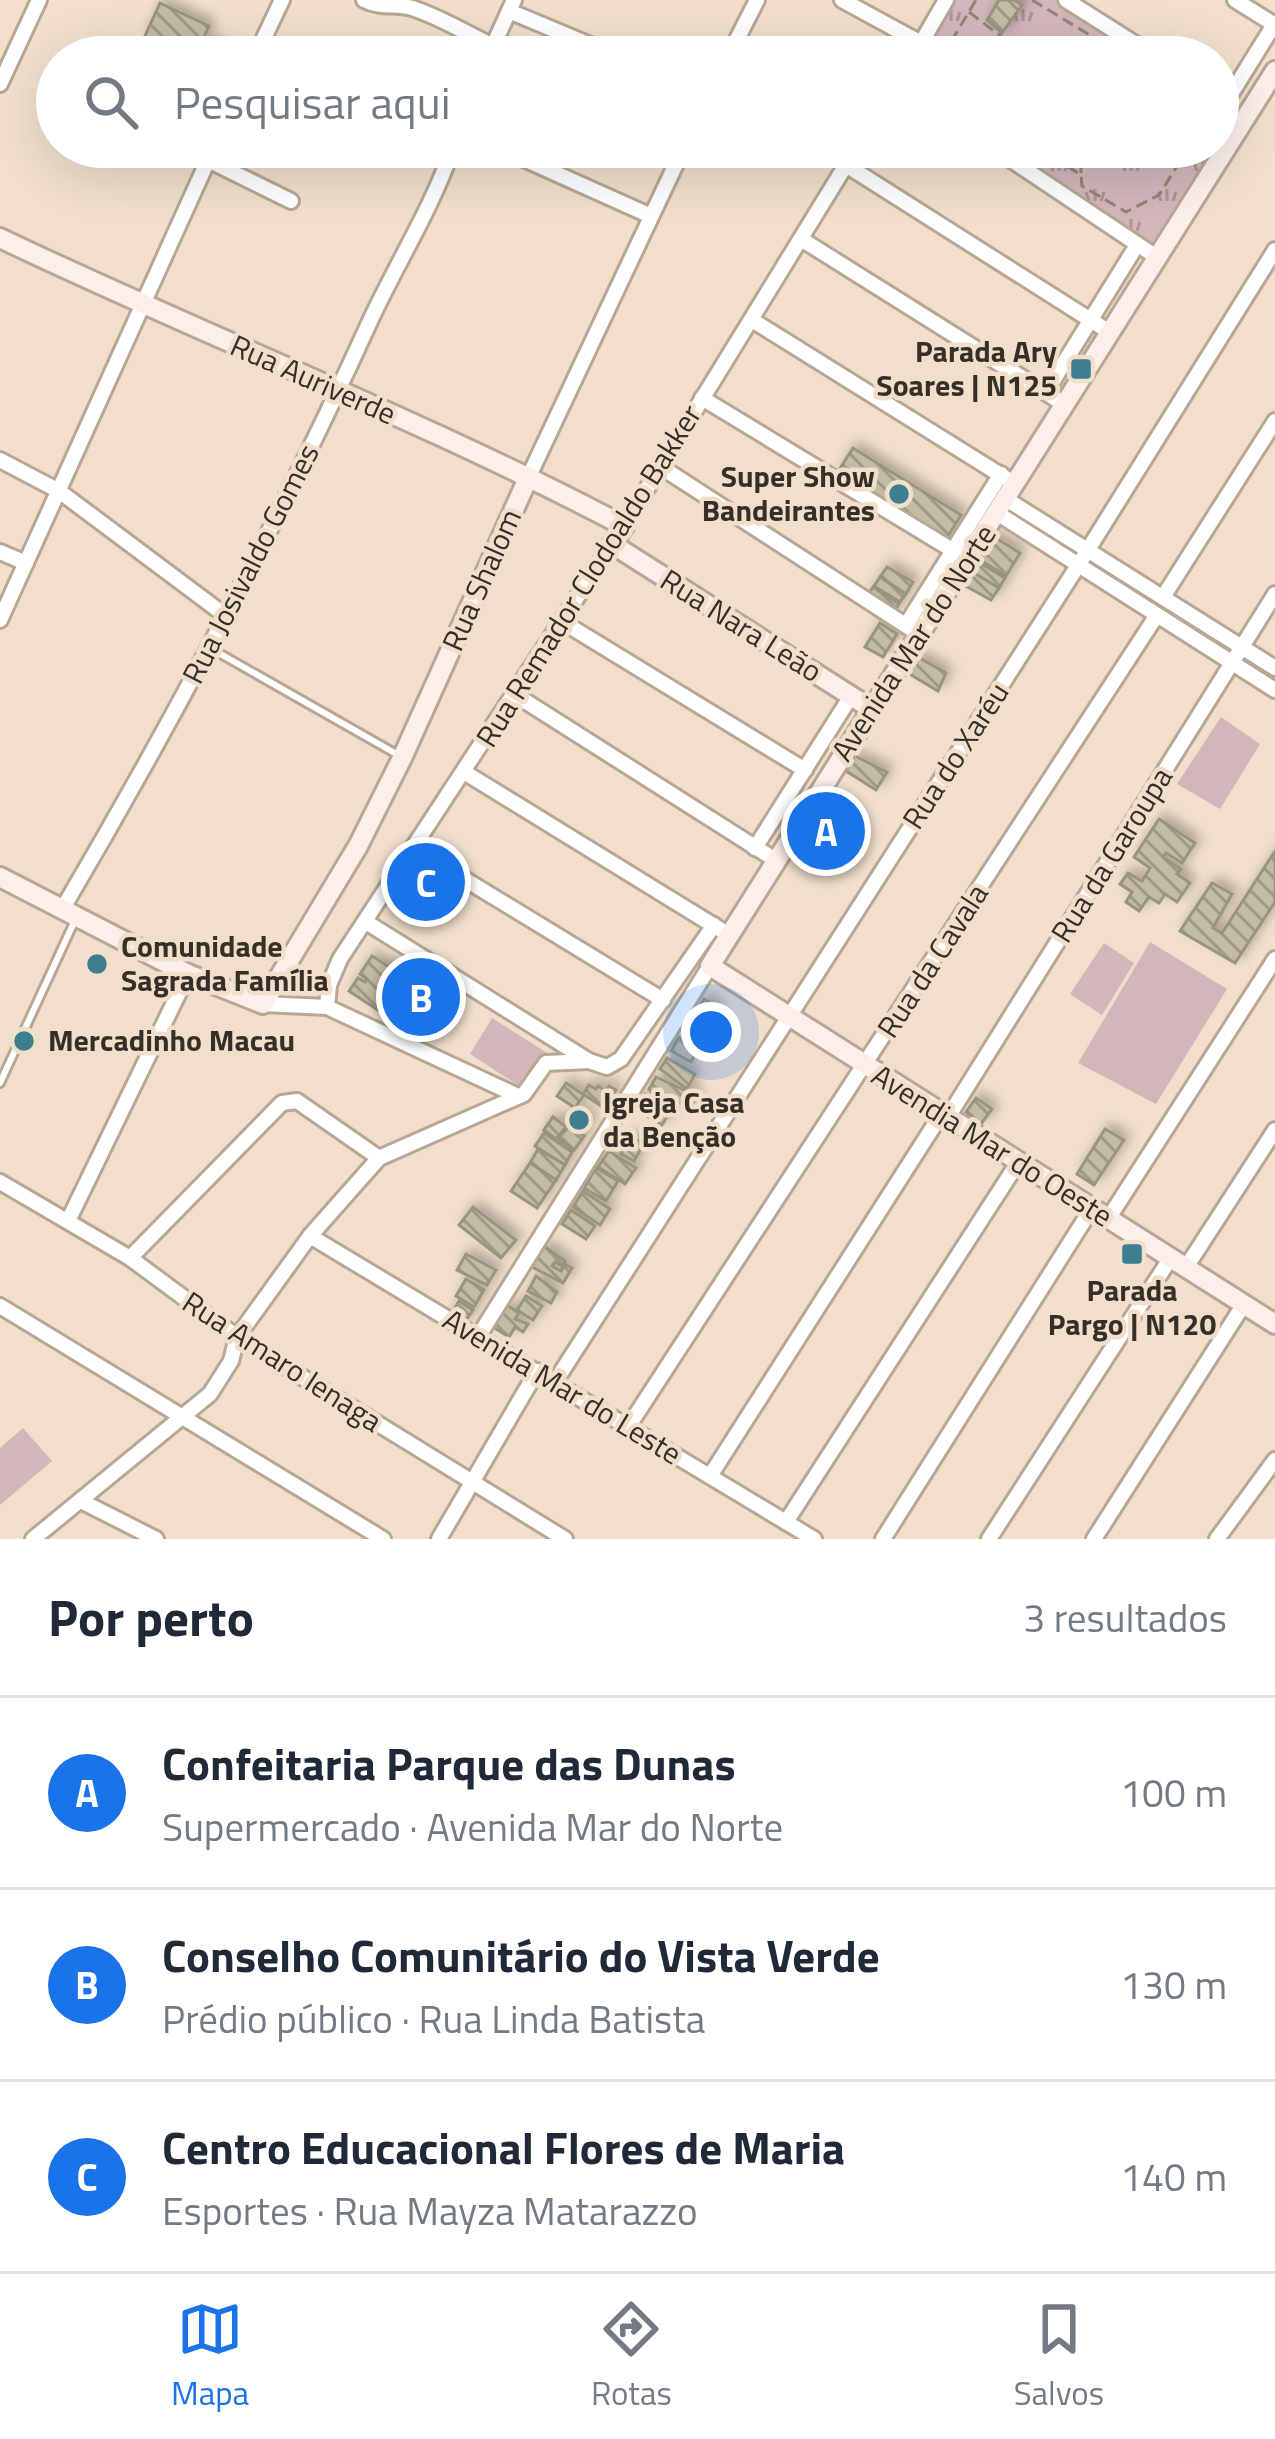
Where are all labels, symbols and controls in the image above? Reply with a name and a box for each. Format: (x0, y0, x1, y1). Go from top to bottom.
search box (36, 36, 1239, 168)
text: Pesquisar aqui (174, 68, 450, 136)
icon: search (78, 69, 144, 135)
street label: Rua Auriverde (223, 322, 404, 436)
place label: Parada Ary Soares | N125 (876, 328, 1057, 408)
marker: Parada Ary Soares | N125 (1068, 356, 1094, 382)
street label: Rua Remador Clodoaldo Bakker (464, 395, 713, 756)
street label: Rua Josivaldo Gomes (170, 436, 330, 692)
place label: Super Show Bandeirantes (702, 453, 875, 533)
marker: Super Show Bandeirantes (886, 481, 912, 507)
street label: Rua Shalom (429, 501, 533, 658)
street label: Avenida Mar do Norte (819, 515, 1007, 770)
street label: Rua Nara Leão (652, 557, 832, 693)
street label: Rua do Xaréu (890, 673, 1020, 838)
street label: Rua da Garoupa (1039, 758, 1184, 951)
pin: A (787, 786, 865, 876)
pin: C (387, 837, 465, 927)
street label: Rua da Cavala (865, 874, 999, 1047)
place label: Comunidade Sagrada Família (121, 923, 329, 1003)
marker: Comunidade Sagrada Família (84, 951, 110, 977)
pin: B (382, 952, 460, 1042)
your location (681, 1002, 741, 1062)
place label: Mercadinho Macau (48, 1017, 295, 1063)
marker: Mercadinho Macau (11, 1028, 37, 1054)
street label: Avendia Mar do Oeste (863, 1052, 1122, 1238)
place label: Igreja Casa da Benção (603, 1079, 745, 1159)
marker: Igreja Casa da Benção (566, 1107, 592, 1133)
marker: Parada Pargo | N120 (1119, 1241, 1145, 1267)
place label: Parada Pargo | N120 (1048, 1267, 1216, 1347)
street label: Rua Amaro Ienaga (173, 1279, 392, 1443)
street label: Avenida Mar do Leste (434, 1297, 691, 1476)
text: Por perto (48, 1578, 254, 1656)
text: 3 resultados (1023, 1588, 1227, 1647)
text: Confeitaria Parque das Dunas (162, 1729, 736, 1797)
text: A (75, 1763, 99, 1822)
text: 100 m (1120, 1763, 1227, 1822)
text: Supermercado · Avenida Mar do Norte (162, 1797, 783, 1856)
text: Conselho Comunitário do Vista Verde (162, 1921, 880, 1989)
text: B (75, 1955, 99, 2014)
text: 130 m (1120, 1955, 1227, 2014)
text: Prédio público · Rua Linda Batista (162, 1989, 705, 2048)
text: Centro Educacional Flores de Maria (162, 2113, 845, 2181)
text: C (76, 2147, 98, 2206)
text: 140 m (1120, 2147, 1227, 2206)
text: Esportes · Rua Mayza Matarazzo (162, 2181, 698, 2240)
tab: Mapa (171, 2296, 249, 2418)
tab: Rotas (591, 2296, 672, 2418)
tab: Salvos (1014, 2296, 1104, 2418)

